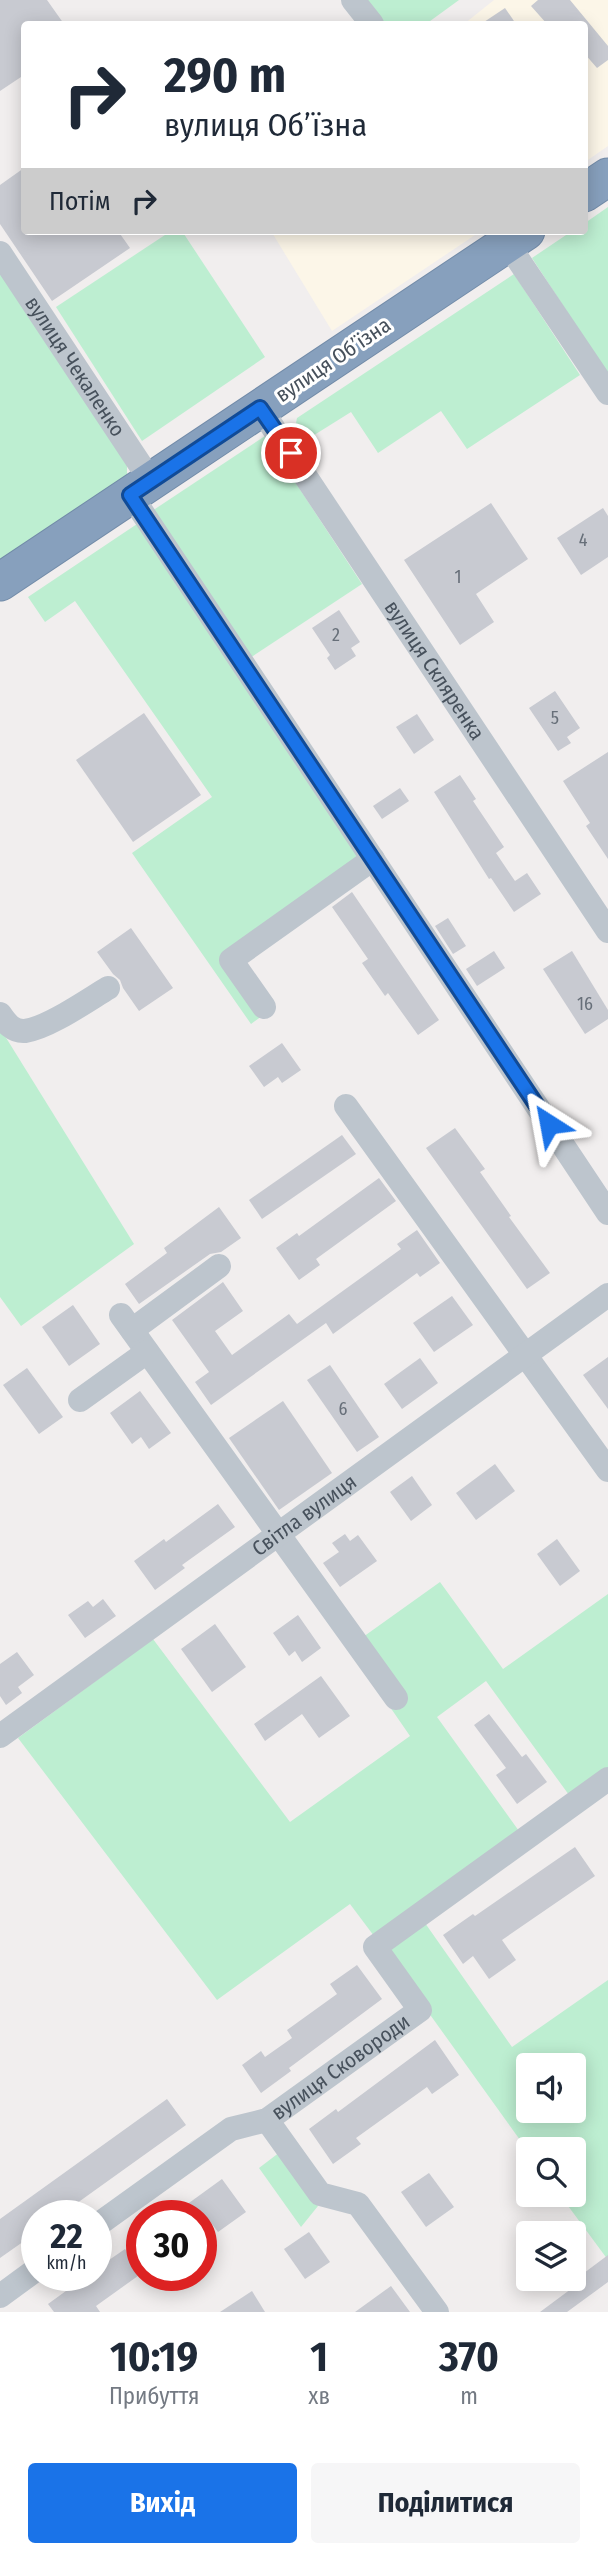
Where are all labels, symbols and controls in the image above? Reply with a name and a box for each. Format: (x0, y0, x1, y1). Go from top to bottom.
text: 290 m (164, 46, 286, 105)
icon: right (49, 49, 140, 140)
text: вулиця Об’їзна (164, 106, 367, 144)
icon: right (125, 182, 163, 220)
text: Потім (49, 186, 111, 217)
street label: вулиця Чекаленко (19, 291, 131, 441)
street label: вулиця Об’їзна (270, 312, 396, 408)
pin (261, 423, 321, 483)
icon: arrive (272, 434, 310, 472)
house number: 4 (579, 529, 588, 551)
house number: 1 (454, 566, 462, 588)
street label: вулиця Скляренка (379, 596, 490, 745)
house number: 2 (332, 624, 340, 646)
house number: 5 (551, 707, 559, 729)
house number: 16 (577, 993, 593, 1015)
position arrow (512, 1087, 586, 1161)
house number: 6 (339, 1398, 348, 1420)
street label: Світла вулиця (247, 1469, 362, 1562)
street label: вулиця Сковороди (266, 2009, 415, 2126)
map controls (516, 2053, 586, 2291)
button: sound (516, 2053, 586, 2123)
button: search (516, 2137, 586, 2207)
speed limit sign: 30 (126, 2200, 217, 2291)
text: 22 (50, 2215, 83, 2257)
button: layers (516, 2221, 586, 2291)
text: km/h (46, 2252, 87, 2274)
text: 10:19 (110, 2332, 198, 2382)
text: 1 (310, 2332, 328, 2382)
text: 370 (439, 2332, 499, 2382)
text: Прибуття (109, 2382, 199, 2410)
text: хв (308, 2382, 330, 2410)
text: m (460, 2382, 478, 2410)
button: Вихід (28, 2463, 297, 2543)
button: Поділитися (311, 2463, 580, 2543)

